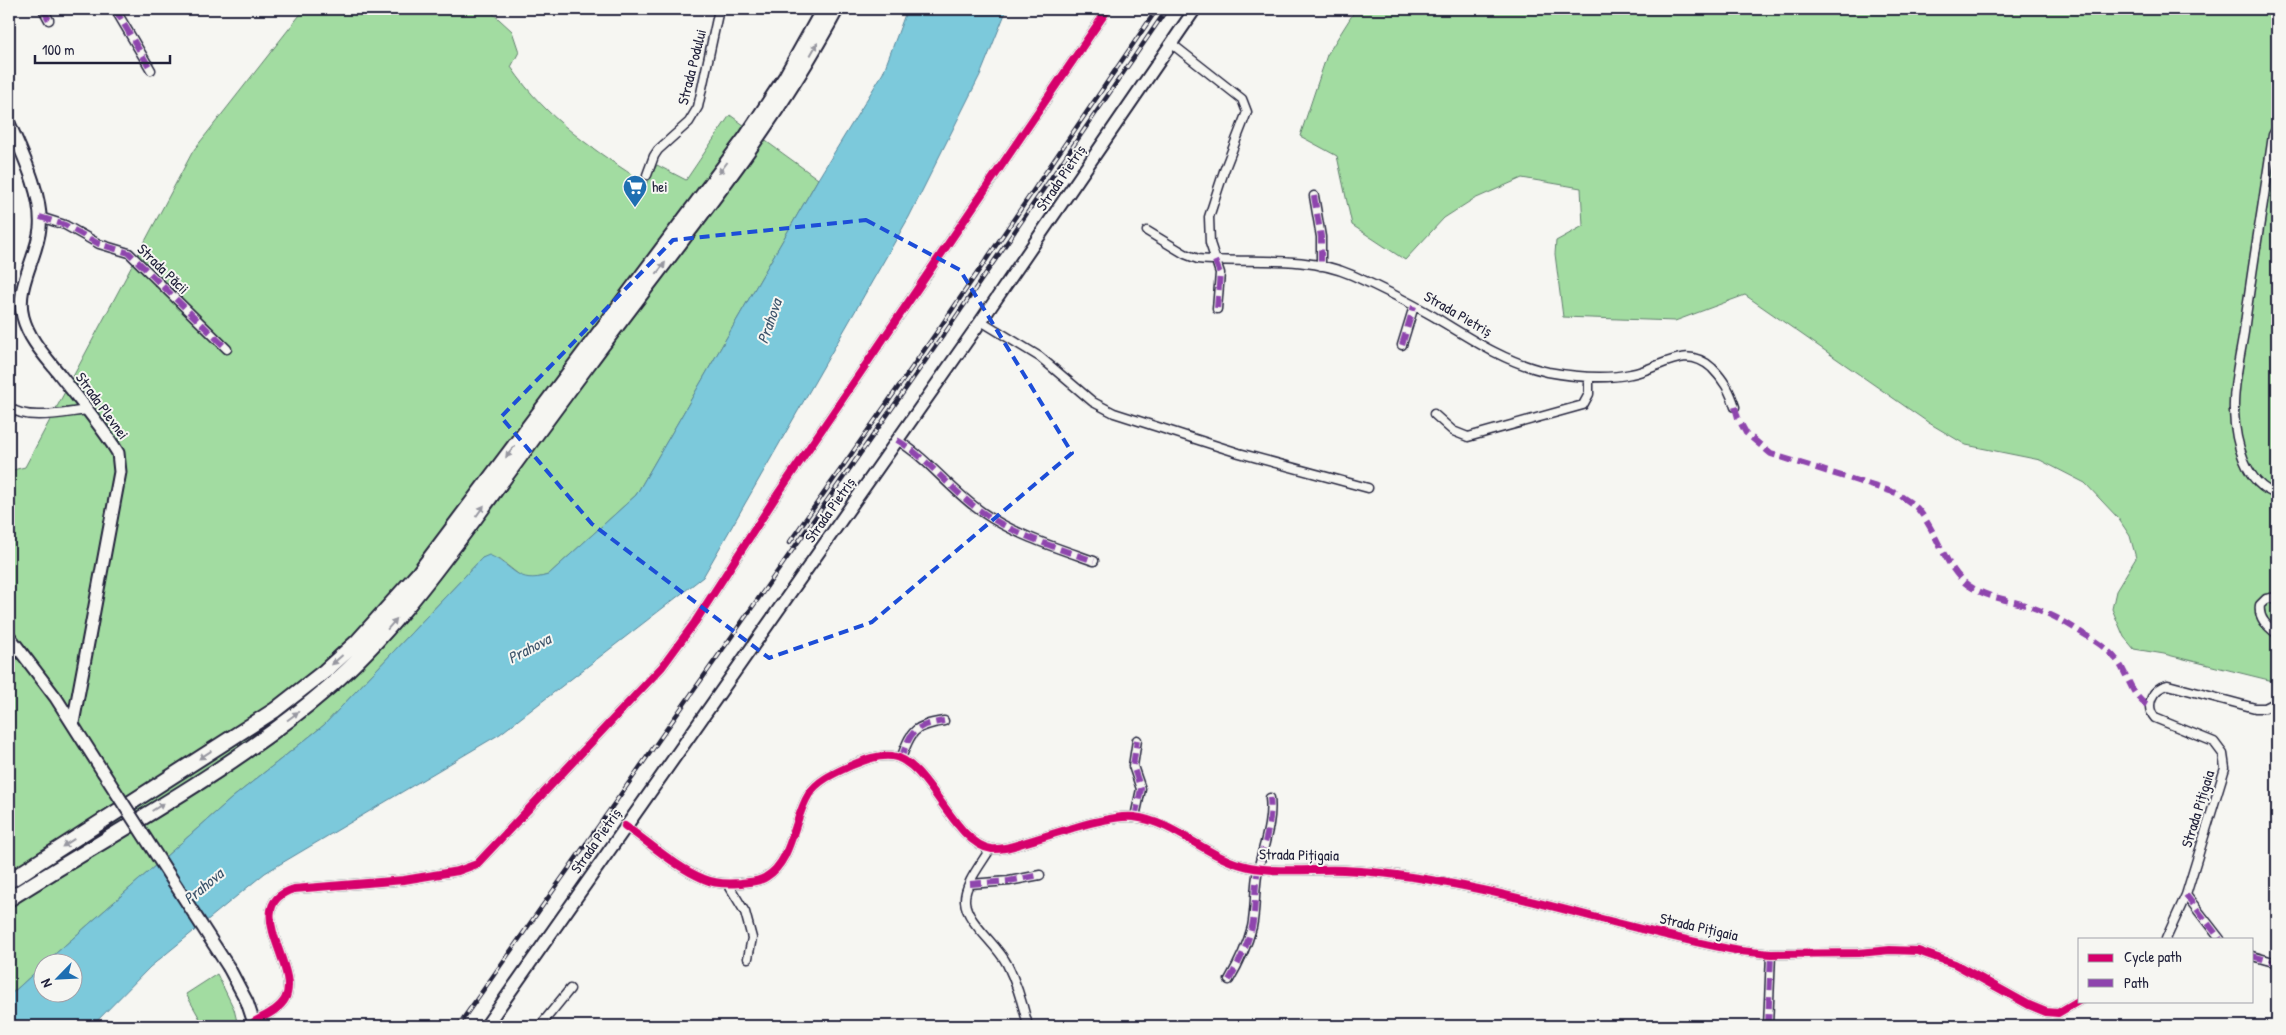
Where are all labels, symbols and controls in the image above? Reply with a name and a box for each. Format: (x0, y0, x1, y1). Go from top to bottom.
street label: Strada Podului (672, 27, 711, 107)
scale bar (35, 32, 170, 64)
text: 100 m (42, 39, 75, 60)
one-way arrow (810, 42, 818, 56)
street label: Strada Pietriș (1031, 140, 1091, 215)
one-way arrow (718, 161, 728, 175)
supermarket icon: hei (622, 174, 648, 208)
place label: hei (652, 176, 668, 197)
street label: Strada Păcii (133, 239, 194, 299)
one-way arrow (656, 261, 666, 275)
street label: Strada Pietriș (1420, 286, 1496, 342)
water label: Prahova (751, 294, 787, 346)
street label: Strada Plevnei (71, 368, 134, 443)
one-way arrow (505, 445, 515, 459)
street label: Strada Pietriș (799, 473, 860, 547)
one-way arrow (475, 504, 485, 518)
one-way arrow (387, 618, 398, 631)
water label: Prahova (504, 627, 556, 669)
one-way arrow (330, 655, 343, 666)
one-way arrow (286, 711, 299, 722)
one-way arrow (198, 750, 212, 760)
street label: Strada Pițigaia (2176, 768, 2219, 850)
one-way arrow (152, 802, 165, 811)
street label: Strada Pietriș (565, 804, 626, 878)
one-way arrow (62, 838, 75, 848)
street label: Strada Pițigaia (1259, 843, 1339, 866)
water label: Prahova (178, 862, 229, 909)
street label: Strada Pițigaia (1658, 907, 1740, 946)
legend (2078, 938, 2254, 1002)
text: Cycle path (2124, 946, 2182, 967)
north arrow (32, 952, 82, 1002)
text: Path (2124, 972, 2149, 993)
text: N (35, 976, 56, 991)

